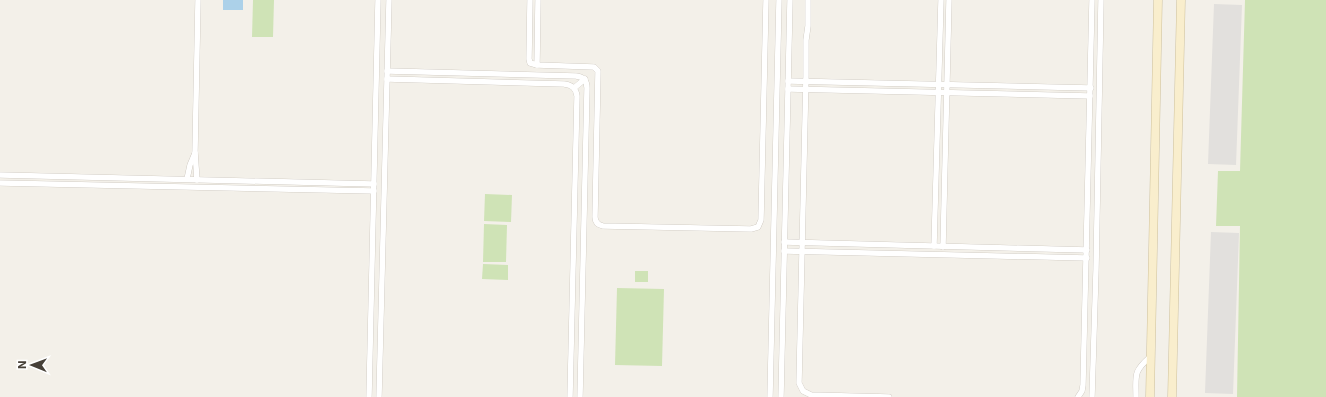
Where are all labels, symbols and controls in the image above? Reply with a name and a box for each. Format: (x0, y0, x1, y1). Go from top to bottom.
north arrow (12, 345, 52, 385)
text: N (15, 361, 29, 369)

